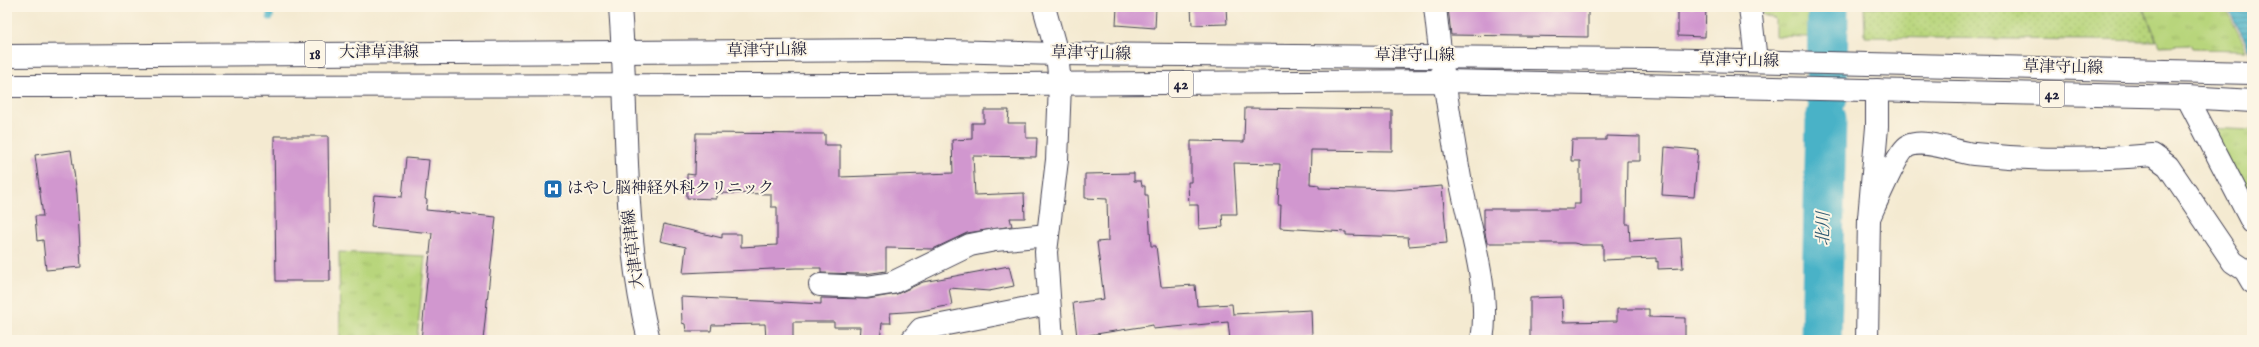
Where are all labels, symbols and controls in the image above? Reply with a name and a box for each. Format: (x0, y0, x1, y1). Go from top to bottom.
street label: 草津守山線 (727, 40, 807, 62)
road number: 18 (305, 41, 325, 67)
street label: 大津草津線 (339, 43, 419, 63)
street label: 草津守山線 (1051, 43, 1131, 65)
street label: 草津守山線 (1375, 46, 1455, 66)
street label: 草津守山線 (1699, 50, 1779, 72)
street label: 草津守山線 (2023, 57, 2103, 79)
road number: 42 (1169, 71, 1193, 97)
road number: 42 (2040, 81, 2064, 107)
hospital icon: はやし脳神経外科クリニック (542, 178, 564, 200)
place label: はやし脳神経外科クリニック (567, 179, 774, 199)
street label: 大津草津線 (619, 208, 649, 290)
water label: 北川 (1813, 210, 1835, 246)

